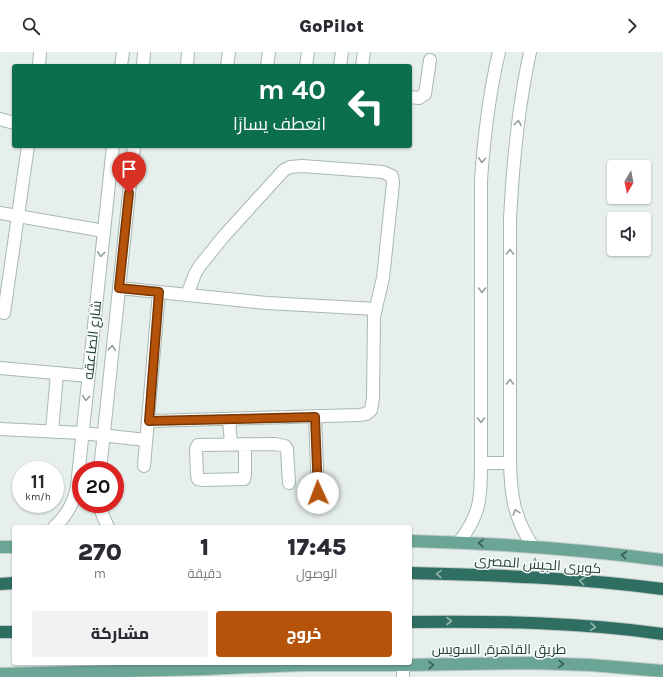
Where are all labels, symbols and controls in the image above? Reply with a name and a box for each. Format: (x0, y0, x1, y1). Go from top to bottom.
icon: search (20, 15, 42, 37)
text: GoPilot (299, 15, 364, 37)
icon: forward (621, 15, 643, 37)
text: 40 m (258, 73, 326, 106)
icon: left (340, 80, 392, 132)
text: انعطف يسارًا (233, 113, 326, 135)
one-way arrow (513, 120, 522, 126)
pin (112, 152, 146, 193)
one-way arrow (478, 157, 487, 163)
icon: arrive (118, 158, 140, 180)
north arrow (607, 160, 651, 204)
map controls (607, 160, 651, 256)
button: sound (607, 212, 651, 256)
one-way arrow (506, 249, 514, 255)
one-way arrow (97, 251, 106, 257)
one-way arrow (478, 287, 486, 293)
street label: شارع الصاعقه (80, 300, 105, 380)
one-way arrow (108, 345, 117, 351)
one-way arrow (506, 379, 514, 385)
one-way arrow (81, 394, 90, 401)
one-way arrow (477, 417, 485, 423)
speed limit sign: 20 (72, 461, 124, 513)
text: 11 (31, 470, 45, 493)
position arrow (297, 472, 339, 514)
text: km/h (25, 491, 51, 503)
one-way arrow (512, 509, 521, 516)
text: 1 (200, 533, 209, 561)
text: 17:45 (287, 533, 346, 561)
text: 270 (78, 538, 122, 566)
one-way arrow (478, 539, 484, 548)
one-way arrow (621, 551, 627, 560)
street label: كوبرى الجيش المصرى (474, 552, 602, 577)
text: m (94, 566, 106, 581)
text: دقيقة (188, 566, 221, 581)
text: الوصول (296, 566, 337, 581)
one-way arrow (436, 570, 442, 578)
one-way arrow (579, 576, 585, 585)
button: مشاركة (32, 611, 208, 657)
button: خروج (216, 611, 392, 657)
one-way arrow (446, 617, 452, 625)
one-way arrow (590, 622, 596, 631)
street label: طريق القاهرة, السويس (432, 641, 566, 658)
one-way arrow (558, 659, 564, 668)
one-way arrow (428, 661, 434, 669)

